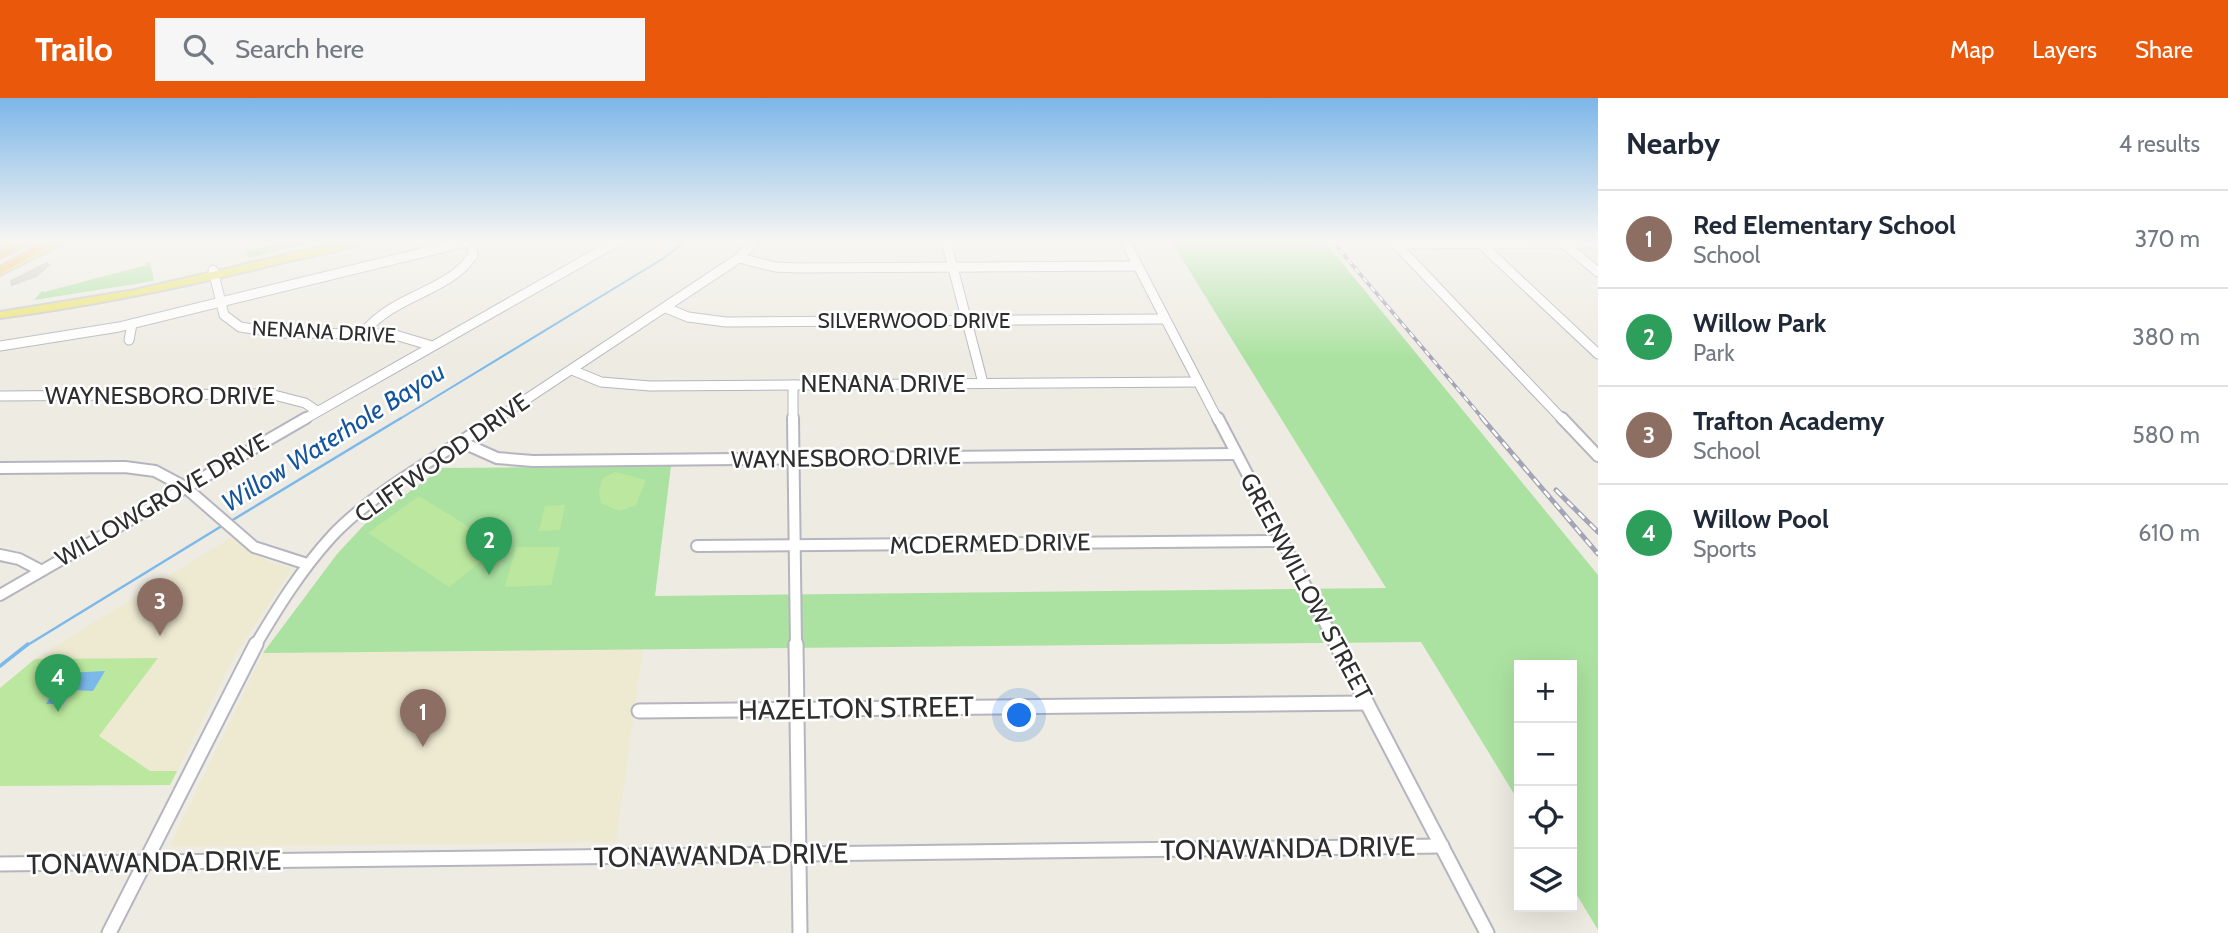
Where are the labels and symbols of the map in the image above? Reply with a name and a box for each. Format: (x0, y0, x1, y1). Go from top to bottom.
street label: SILVERWOOD DRIVE (818, 308, 1010, 333)
street label: NENANA DRIVE (251, 315, 397, 348)
water label: Willow Waterhole Bayou (215, 355, 451, 519)
street label: NENANA DRIVE (801, 369, 965, 398)
street label: WAYNESBORO DRIVE (45, 381, 275, 410)
street label: CLIFFWOOD DRIVE (349, 387, 535, 529)
street label: WILLOWGROVE DRIVE (50, 427, 273, 572)
street label: WAYNESBORO DRIVE (731, 441, 961, 474)
street label: GREENWILLOW STREET (1234, 468, 1379, 706)
pin: 2 (466, 517, 512, 575)
street label: MCDERMED DRIVE (889, 527, 1091, 560)
pin: 3 (137, 578, 183, 636)
pin: 4 (35, 654, 81, 712)
pin: 1 (400, 689, 446, 747)
street label: HAZELTON STREET (738, 689, 974, 727)
your location (1002, 698, 1036, 732)
street label: TONAWANDA DRIVE (1160, 829, 1416, 867)
street label: TONAWANDA DRIVE (593, 836, 849, 874)
street label: TONAWANDA DRIVE (26, 843, 282, 881)

